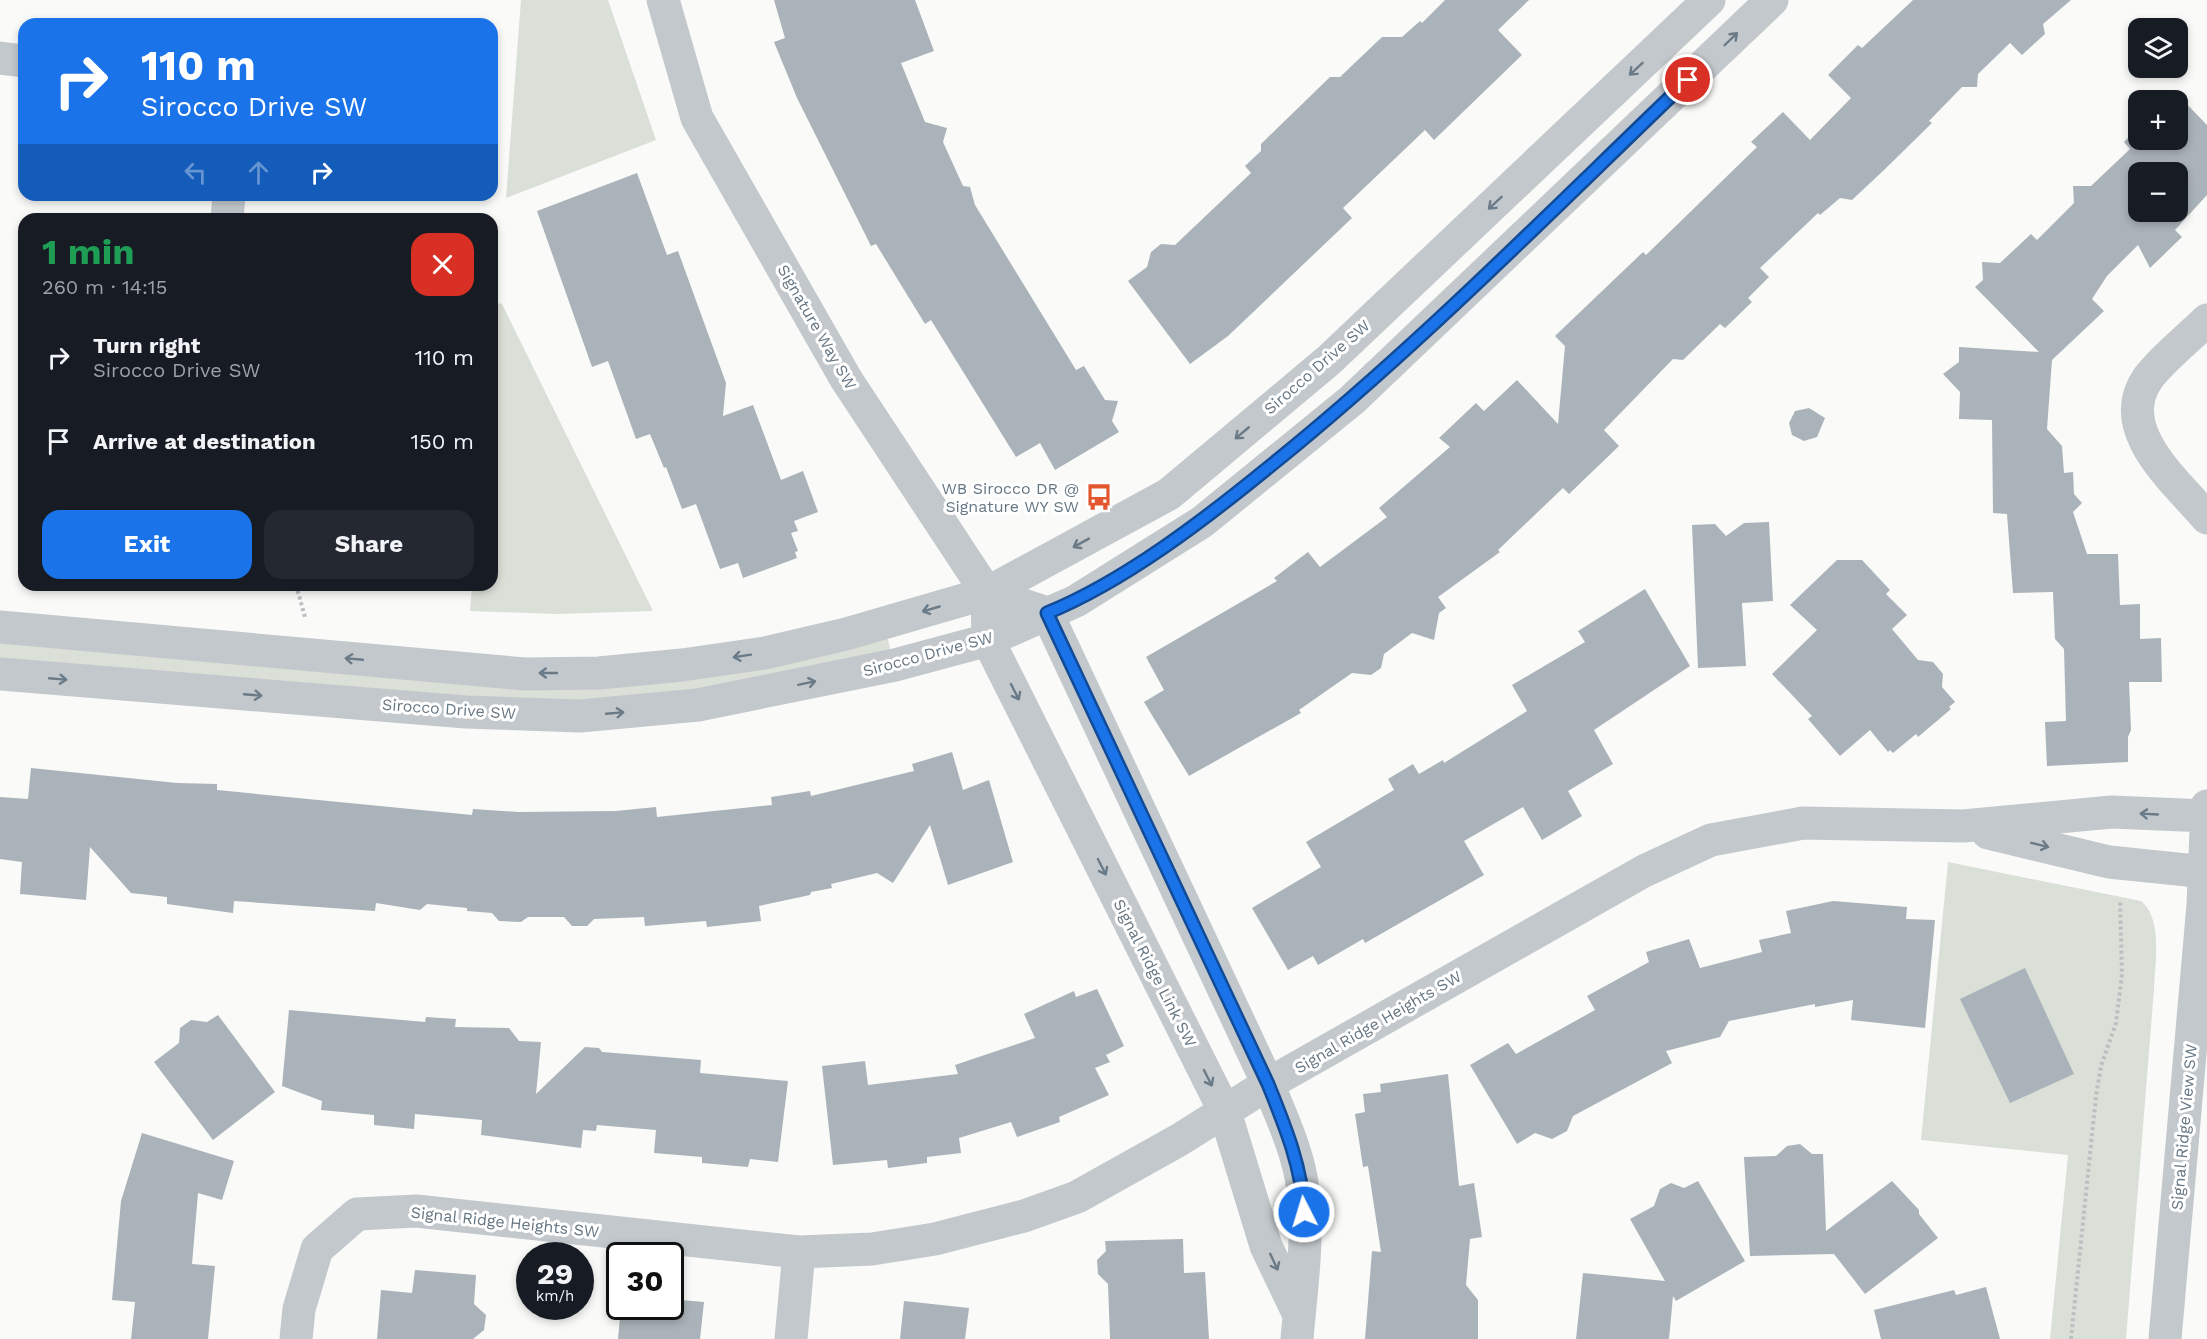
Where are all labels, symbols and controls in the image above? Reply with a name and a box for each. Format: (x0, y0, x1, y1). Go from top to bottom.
map controls (2128, 18, 2188, 222)
button: layers (2128, 18, 2188, 78)
one-way arrow (1723, 32, 1738, 46)
text: 110 m (141, 41, 256, 90)
icon: right (42, 42, 120, 120)
pin (1662, 54, 1713, 105)
one-way arrow (1629, 62, 1644, 76)
icon: arrive (1671, 63, 1704, 96)
button: + (2128, 90, 2188, 150)
text: Sirocco Drive SW (141, 91, 367, 123)
icon: left (179, 156, 212, 189)
icon: ahead (242, 156, 275, 189)
icon: right (305, 156, 338, 189)
button: − (2128, 162, 2188, 222)
one-way arrow (1487, 196, 1502, 210)
text: 1 min (42, 231, 134, 273)
button: close (411, 233, 474, 296)
street label: Signature Way SW (774, 261, 860, 393)
text: 260 m · 14:15 (42, 275, 167, 299)
street label: Sirocco Drive SW (1260, 316, 1374, 418)
text: Turn right (93, 333, 200, 358)
icon: right (42, 341, 75, 374)
text: 110 m (415, 345, 474, 370)
text: Sirocco Drive SW (93, 358, 261, 382)
icon: arrive (42, 425, 75, 458)
one-way arrow (1235, 426, 1250, 440)
text: Arrive at destination (93, 429, 316, 454)
text: 150 m (410, 429, 474, 454)
place label: WB Sirocco DR @ Signature WY SW (941, 479, 1079, 516)
bus stop icon: WB Sirocco DR @ Signature WY SW (1084, 482, 1114, 512)
button: Exit (42, 510, 252, 579)
button: Share (264, 510, 474, 579)
one-way arrow (1073, 537, 1090, 549)
one-way arrow (922, 604, 941, 615)
street label: Sirocco Drive SW (861, 627, 995, 681)
one-way arrow (733, 651, 753, 662)
one-way arrow (344, 653, 364, 664)
one-way arrow (539, 667, 559, 679)
one-way arrow (48, 674, 68, 685)
one-way arrow (797, 677, 816, 688)
one-way arrow (1009, 683, 1021, 701)
one-way arrow (242, 690, 262, 701)
street label: Sirocco Drive SW (381, 695, 517, 723)
one-way arrow (604, 707, 624, 718)
one-way arrow (2139, 808, 2159, 819)
one-way arrow (2030, 840, 2049, 852)
one-way arrow (1097, 857, 1108, 875)
street label: Signal Ridge Link SW (1109, 896, 1201, 1050)
street label: Signal Ridge Heights SW (1291, 966, 1465, 1078)
street label: Signal Ridge View SW (2167, 1043, 2201, 1211)
one-way arrow (1203, 1069, 1215, 1087)
position arrow (1272, 1180, 1336, 1244)
street label: Signal Ridge Heights SW (410, 1203, 600, 1241)
speed limit sign: 30 (606, 1242, 684, 1320)
one-way arrow (1268, 1252, 1280, 1270)
text: 29 (537, 1256, 573, 1291)
text: km/h (536, 1287, 574, 1305)

